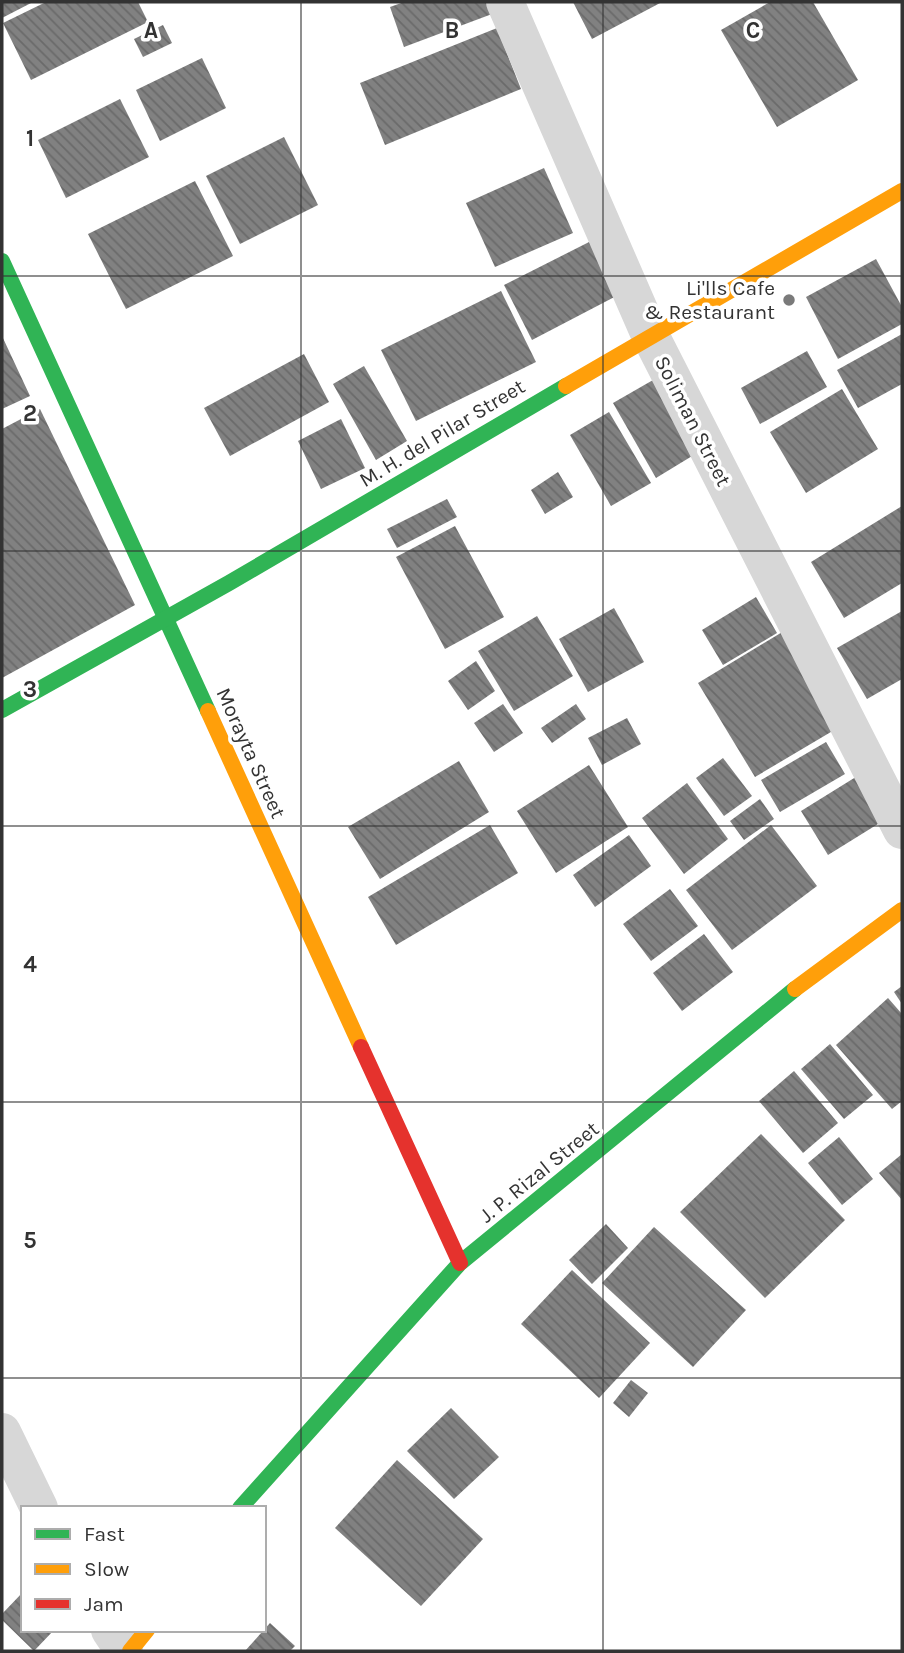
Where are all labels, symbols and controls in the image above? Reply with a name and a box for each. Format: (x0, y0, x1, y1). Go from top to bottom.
text: A (144, 17, 158, 44)
text: B (445, 17, 459, 44)
text: C (746, 17, 760, 44)
text: 1 (26, 125, 34, 152)
place label: Li'lls Cafe & Restaurant (644, 276, 775, 324)
marker: Li'lls Cafe & Restaurant (781, 292, 797, 308)
street label: Soliman Street (650, 352, 736, 490)
street label: M. H. del Pilar Street (355, 374, 529, 492)
text: 2 (23, 400, 37, 427)
text: 3 (23, 676, 37, 703)
street label: Morayta Street (212, 684, 291, 822)
text: 4 (23, 951, 37, 978)
street label: J. P. Rizal Street (474, 1116, 604, 1227)
text: 5 (23, 1227, 37, 1254)
legend (21, 1506, 266, 1632)
text: Fast (84, 1522, 125, 1546)
text: Slow (84, 1557, 129, 1581)
text: Jam (84, 1592, 124, 1616)

